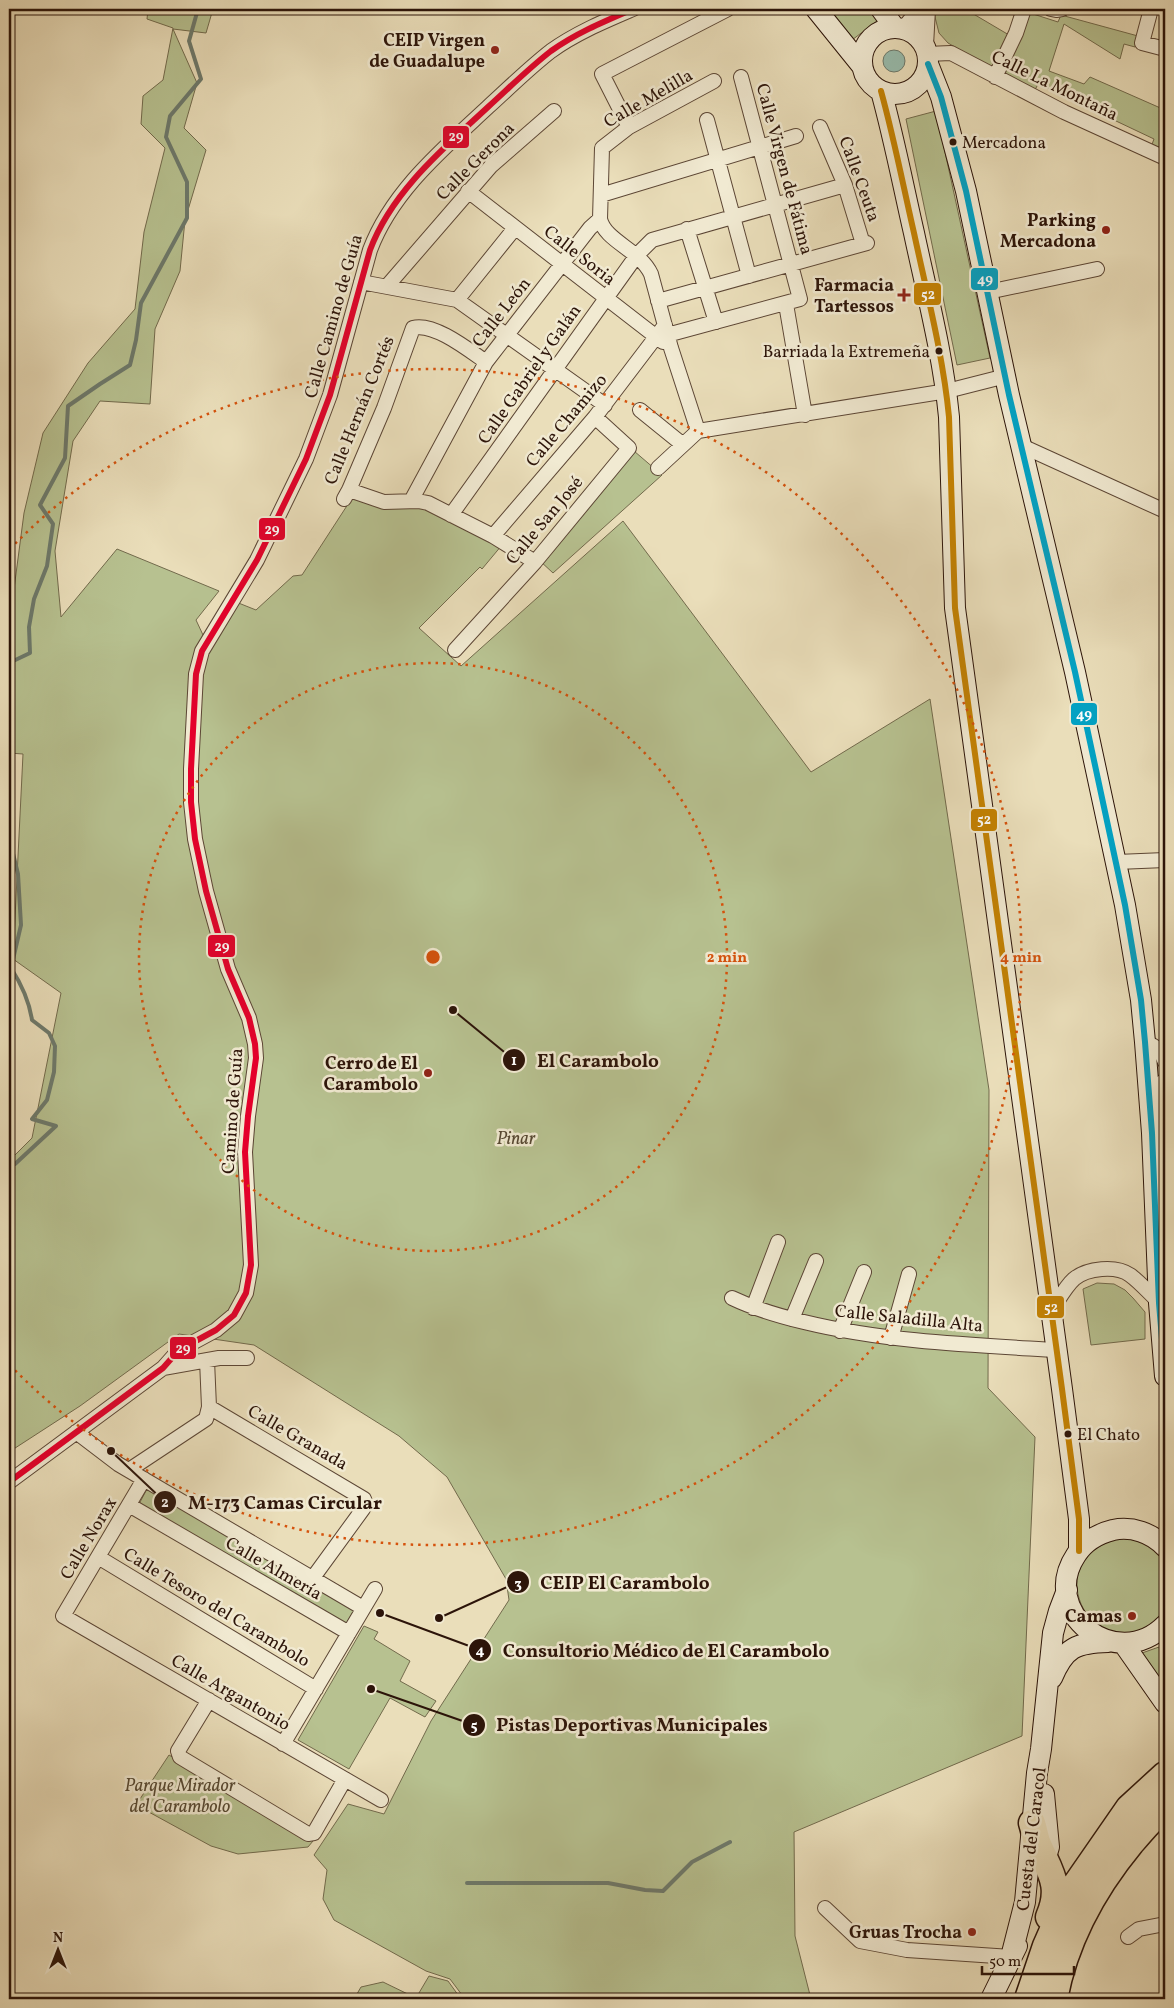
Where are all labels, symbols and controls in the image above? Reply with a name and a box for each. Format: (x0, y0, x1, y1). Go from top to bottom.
place label: CEIP Virgen de Guadalupe (369, 29, 485, 75)
marker: CEIP Virgen de Guadalupe (489, 44, 501, 56)
street label: Calle La Montaña (987, 45, 1122, 128)
street label: Calle Melilla (600, 64, 698, 135)
street label: Calle Virgen de Fátima (749, 81, 818, 258)
street label: Calle Gerona (431, 117, 521, 207)
line badge: 29 (442, 125, 470, 149)
text: 29 (449, 128, 464, 147)
place label: Mercadona (962, 132, 1046, 155)
street label: Calle Ceuta (832, 133, 886, 226)
marker: Mercadona (948, 137, 958, 147)
place label: Parking Mercadona (1000, 209, 1096, 255)
street label: Calle Soria (538, 220, 620, 292)
marker: Parking Mercadona (1100, 224, 1112, 236)
street label: Calle Camino de Guía (299, 231, 370, 401)
line badge: 49 (970, 267, 999, 291)
text: 49 (977, 271, 993, 290)
street label: Calle León (467, 273, 538, 353)
place label: Farmacia Tartessos (814, 274, 894, 320)
line badge: 52 (913, 282, 942, 306)
text: 52 (921, 286, 935, 305)
marker: Farmacia Tartessos (898, 289, 910, 301)
street label: Calle Gabriel y Galán (473, 300, 588, 450)
street label: Calle Hernán Cortés (319, 332, 402, 489)
place label: Barriada la Extremeña (763, 341, 930, 364)
marker: Barriada la Extremeña (934, 346, 944, 356)
street label: Calle Chamizo (521, 369, 614, 473)
street label: Calle San José (501, 471, 590, 571)
line badge: 29 (258, 517, 286, 541)
text: 29 (265, 521, 280, 540)
line badge: 49 (1070, 702, 1098, 726)
text: 49 (1076, 706, 1092, 725)
line badge: 52 (970, 808, 998, 832)
text: 52 (977, 811, 991, 830)
line badge: 29 (207, 934, 236, 958)
text: 29 (215, 938, 230, 957)
centre of rings (424, 948, 442, 966)
text: 2 min (707, 948, 747, 969)
text: 4 min (1000, 948, 1042, 969)
callout: El Carambolo (502, 1043, 669, 1077)
street label: Camino de Guía (217, 1047, 250, 1175)
text: El Carambolo (537, 1049, 659, 1075)
text: 1 (511, 1051, 517, 1072)
place label: Cerro de El Carambolo (323, 1052, 418, 1098)
marker: Cerro de El Carambolo (422, 1067, 434, 1079)
park label: Pinar (496, 1127, 536, 1152)
line badge: 52 (1036, 1295, 1065, 1319)
street label: Calle Saladilla Alta (833, 1299, 984, 1340)
text: 52 (1044, 1299, 1058, 1318)
line badge: 29 (169, 1336, 197, 1360)
text: 29 (176, 1340, 191, 1359)
street label: Calle Granada (242, 1399, 352, 1477)
place label: El Chato (1077, 1424, 1140, 1447)
marker: El Chato (1063, 1429, 1073, 1439)
callout: M-173 Camas Circular (153, 1485, 392, 1519)
text: M-173 Camas Circular (188, 1491, 382, 1517)
street label: Calle Norax (55, 1493, 124, 1585)
text: 2 (161, 1493, 169, 1514)
street label: Calle Almería (220, 1531, 326, 1607)
street label: Calle Tesoro del Carambolo (118, 1542, 314, 1674)
callout: CEIP El Carambolo (505, 1565, 720, 1599)
text: CEIP El Carambolo (540, 1571, 710, 1597)
text: 3 (514, 1574, 522, 1595)
place label: Camas (1065, 1605, 1122, 1630)
marker: Camas (1126, 1610, 1138, 1622)
callout: Consultorio Médico de El Carambolo (468, 1633, 840, 1667)
text: Consultorio Médico de El Carambolo (503, 1639, 829, 1665)
text: 4 (475, 1641, 485, 1662)
street label: Calle Argantonio (166, 1649, 295, 1738)
callout: Pistas Deportivas Municipales (461, 1708, 778, 1742)
text: Pistas Deportivas Municipales (496, 1713, 768, 1739)
text: 5 (470, 1716, 478, 1737)
street label: Cuesta del Caracol (1011, 1766, 1054, 1913)
park label: Parque Mirador del Carambolo (125, 1774, 236, 1820)
place label: Gruas Trocha (849, 1921, 962, 1946)
north arrow (32, 1926, 82, 1976)
marker: Gruas Trocha (966, 1926, 978, 1938)
text: N (53, 1929, 63, 1948)
scale bar (982, 1943, 1074, 1975)
text: 50 m (989, 1952, 1021, 1973)

